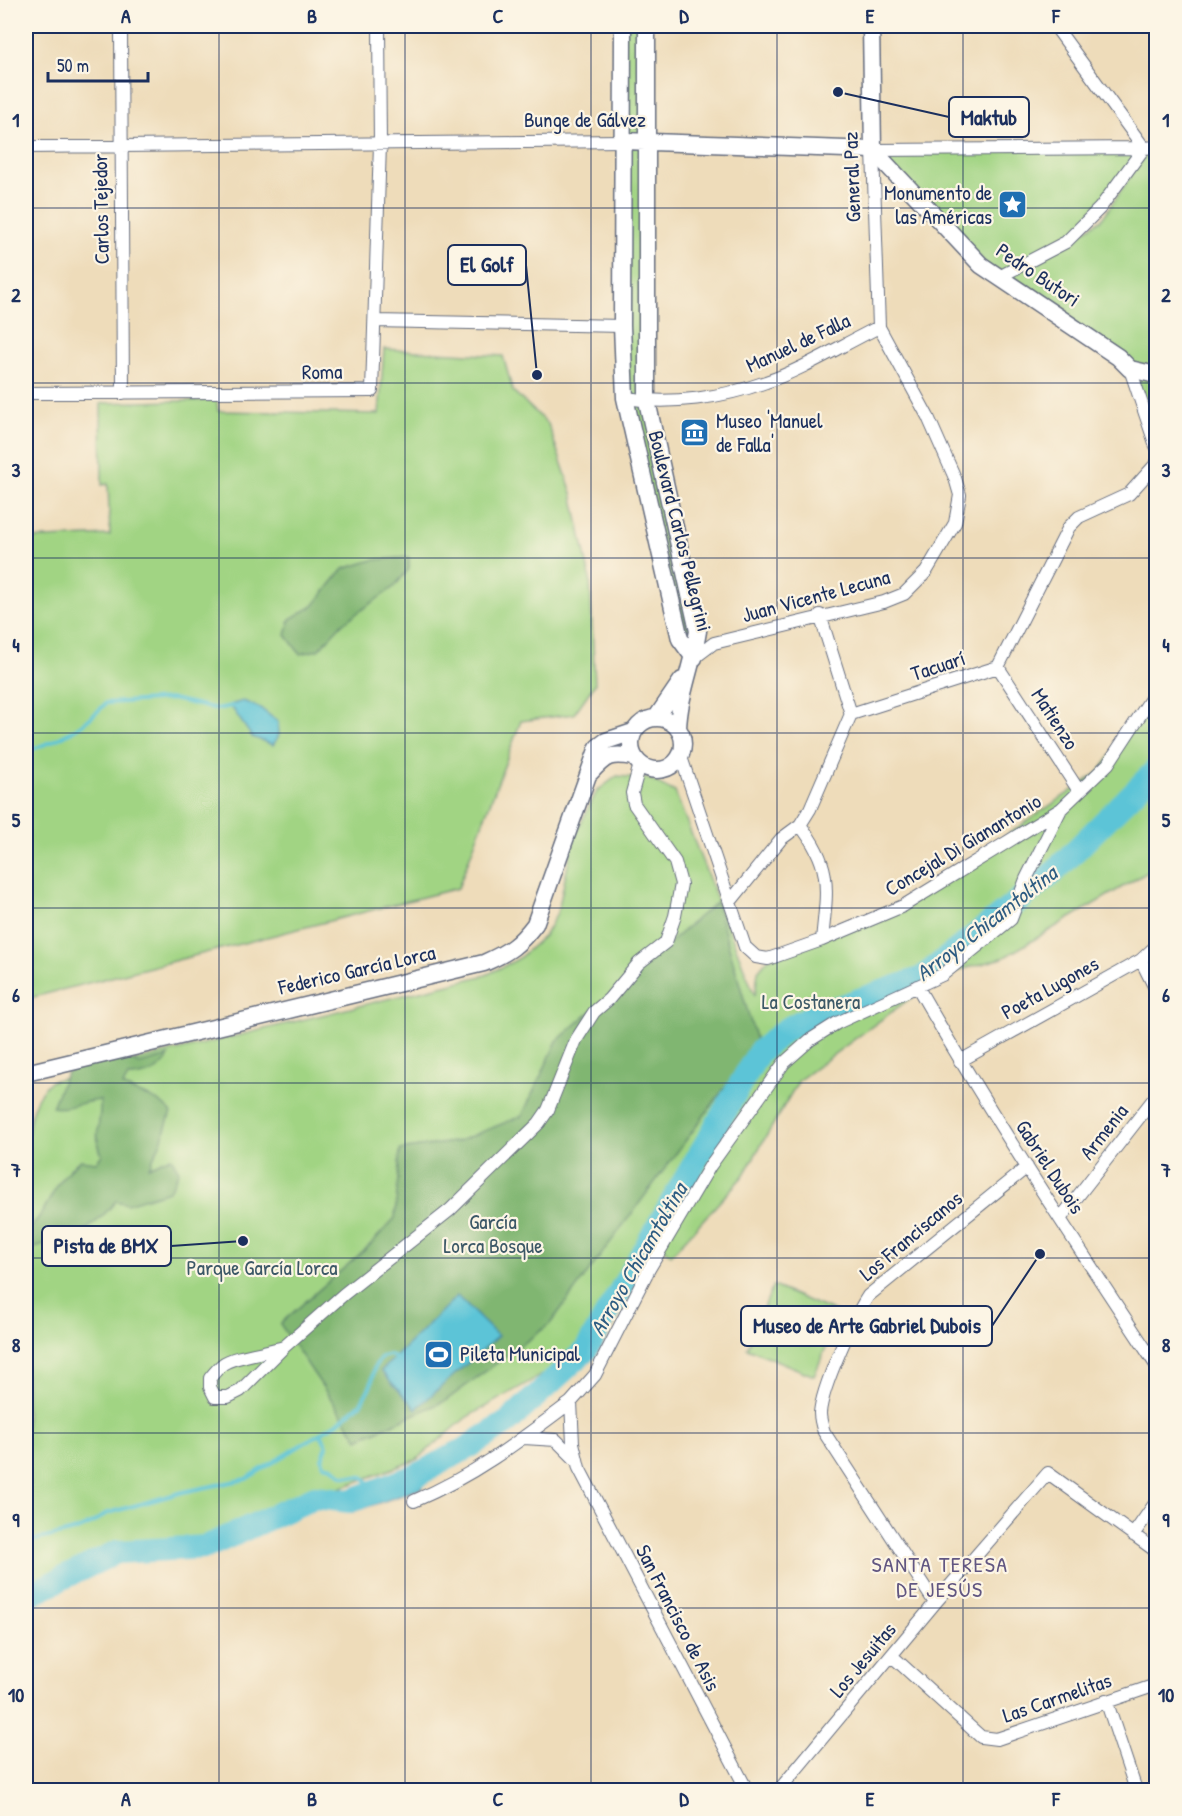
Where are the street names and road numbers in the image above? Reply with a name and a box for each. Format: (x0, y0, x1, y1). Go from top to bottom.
street label: Bunge de Gálvez (524, 105, 646, 134)
street label: General Paz (835, 131, 868, 223)
street label: Carlos Tejedor (85, 153, 116, 265)
street label: Pedro Butori (991, 236, 1086, 313)
street label: Manuel de Falla (741, 306, 855, 379)
street label: Roma (301, 357, 342, 386)
street label: Boulevard Carlos Pellegrini (641, 427, 719, 634)
street label: Juan Vicente Lecuna (739, 562, 893, 629)
street label: Tacuarí (907, 643, 969, 688)
street label: Matienzo (1025, 682, 1086, 755)
street label: Concejal Di Gianantonio (879, 786, 1046, 903)
street label: Federico García Lorca (275, 937, 438, 1002)
street label: Poeta Lugones (996, 949, 1104, 1026)
street label: Armenia (1073, 1098, 1135, 1166)
street label: Gabriel Dubois (1009, 1114, 1092, 1219)
street label: Los Franciscanos (853, 1184, 968, 1287)
street label: San Francisco de Asis (629, 1540, 728, 1696)
street label: Los Jesuitas (823, 1616, 903, 1703)
street label: Las Carmelitas (999, 1665, 1115, 1730)

